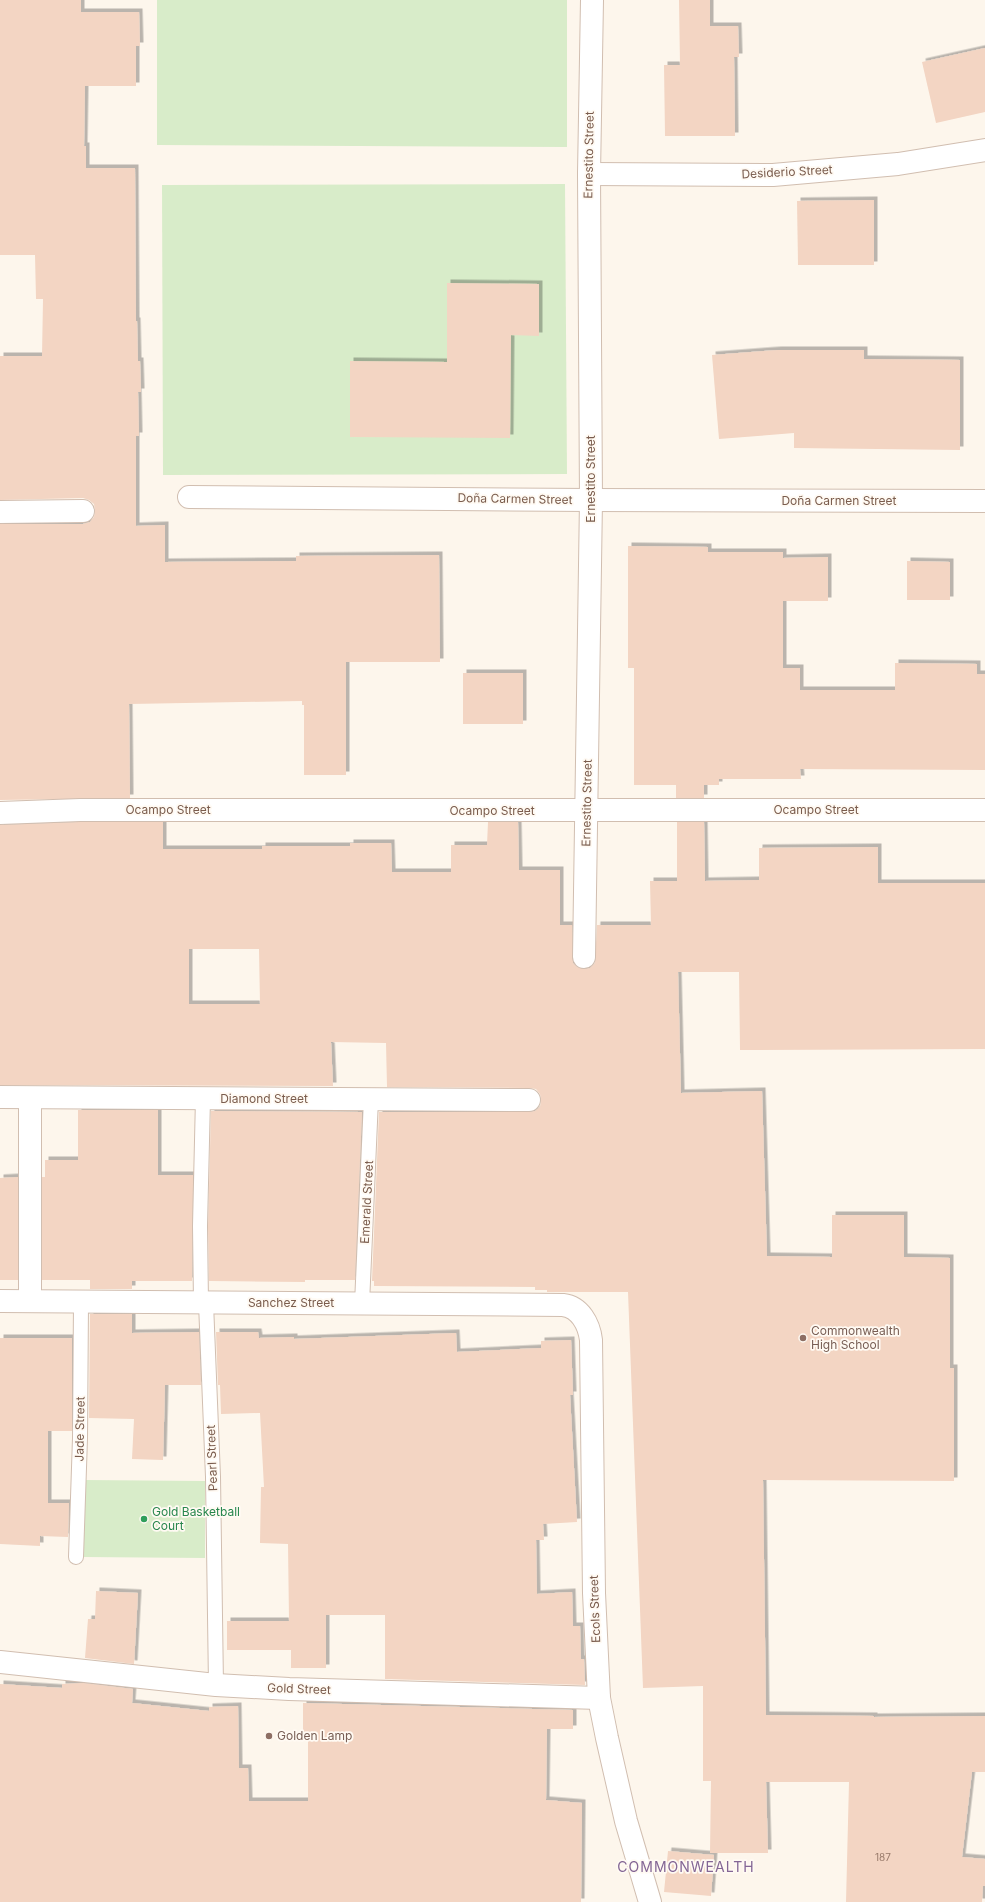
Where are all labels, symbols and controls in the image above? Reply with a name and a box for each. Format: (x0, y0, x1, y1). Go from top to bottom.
street label: Ernestito Street (580, 111, 597, 199)
street label: Desiderio Street (741, 162, 833, 181)
street label: Ernestito Street (583, 435, 598, 523)
street label: Doña Carmen Street (457, 490, 573, 507)
street label: Doña Carmen Street (781, 493, 897, 508)
street label: Ernestito Street (578, 759, 595, 847)
street label: Ocampo Street (125, 802, 211, 817)
street label: Ocampo Street (773, 802, 859, 817)
street label: Ocampo Street (449, 803, 535, 818)
street label: Diamond Street (220, 1091, 308, 1106)
street label: Emerald Street (357, 1160, 376, 1244)
street label: Sanchez Street (248, 1295, 334, 1310)
place label: Commonwealth High School (811, 1323, 900, 1352)
marker: Commonwealth High School (798, 1333, 808, 1343)
street label: Jade Street (71, 1396, 88, 1462)
street label: Pearl Street (203, 1425, 220, 1491)
place label: Gold Basketball Court (152, 1504, 240, 1533)
marker: Gold Basketball Court (139, 1514, 149, 1524)
street label: Ecols Street (586, 1575, 603, 1643)
street label: Gold Street (267, 1680, 331, 1697)
place label: Golden Lamp (277, 1728, 352, 1743)
marker: Golden Lamp (264, 1731, 274, 1741)
house number: 187 (875, 1851, 891, 1863)
district label: COMMONWEALTH (617, 1858, 755, 1875)

